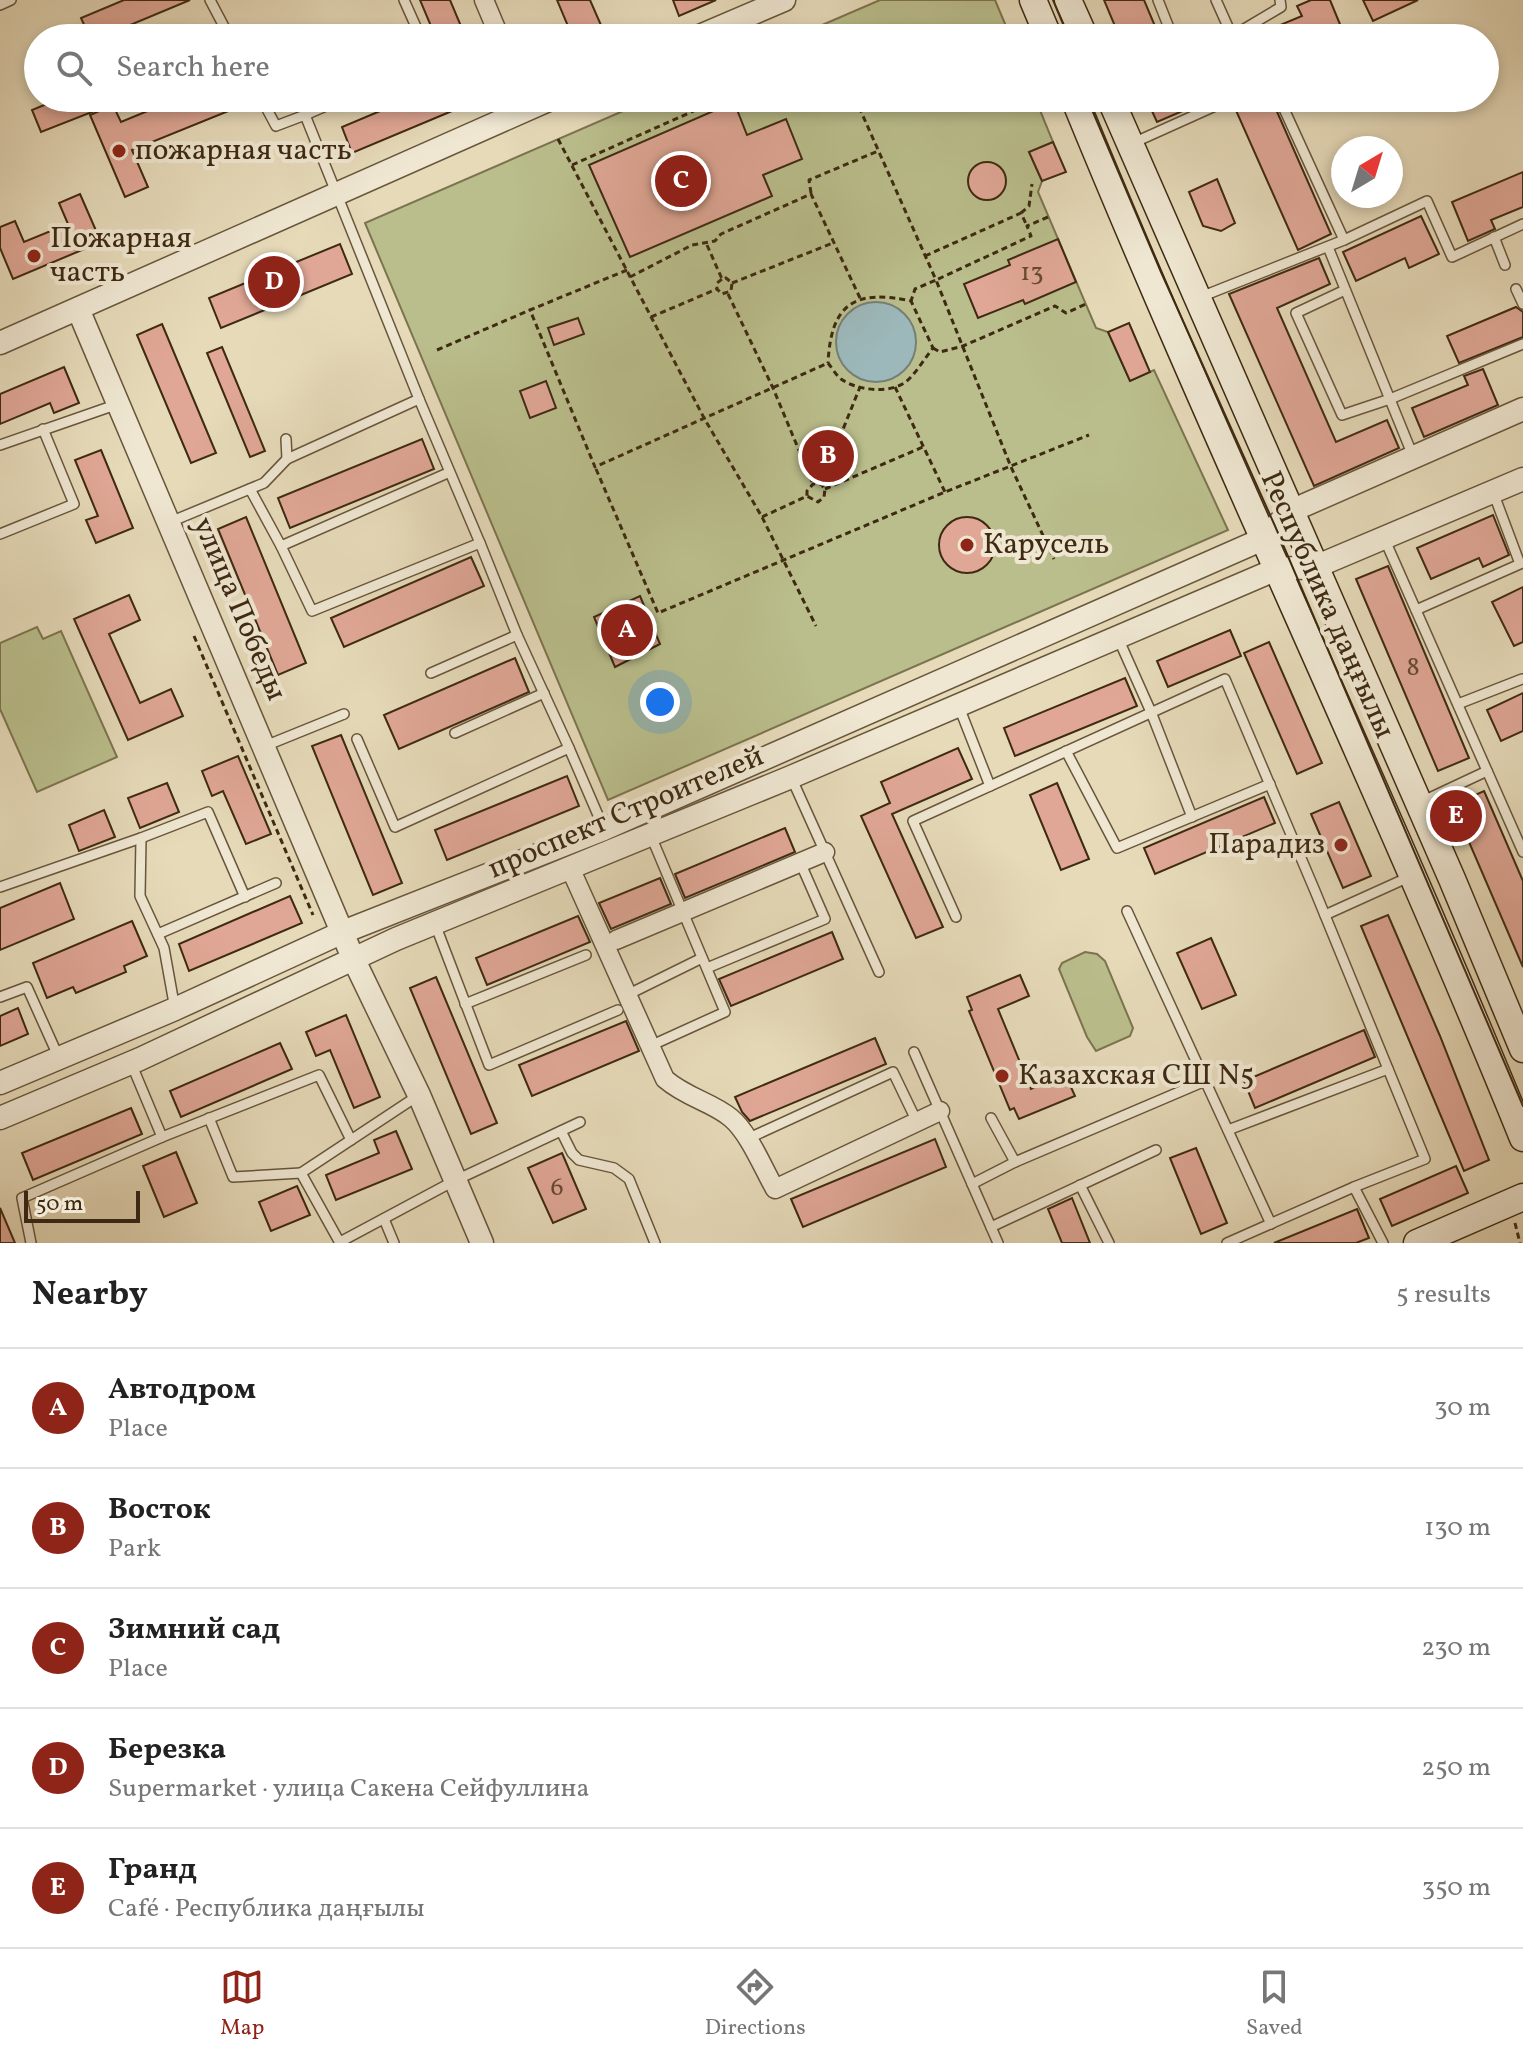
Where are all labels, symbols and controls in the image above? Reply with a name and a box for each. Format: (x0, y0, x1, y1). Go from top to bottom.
search box (24, 24, 1499, 112)
icon: search (52, 46, 96, 90)
text: Search here (116, 47, 270, 89)
place label: пожарная часть (135, 130, 352, 172)
north arrow (1331, 136, 1403, 208)
marker: пожарная часть (110, 142, 128, 160)
pin: C (655, 151, 707, 211)
place label: Пожарная часть (50, 218, 192, 294)
marker: Пожарная часть (25, 247, 43, 265)
pin: D (248, 252, 300, 312)
house number: 13 (1020, 255, 1044, 291)
pin: B (802, 426, 854, 486)
street label: Республика даңғылы (1249, 465, 1405, 745)
street label: улица Победы (181, 511, 297, 707)
place label: Карусель (983, 524, 1109, 566)
marker: Карусель (958, 536, 976, 554)
pin: A (601, 600, 653, 660)
house number: 8 (1406, 650, 1420, 686)
your location (640, 682, 680, 722)
street label: проспект Строителей (482, 736, 770, 890)
pin: E (1430, 786, 1482, 846)
place label: Парадиз (1208, 824, 1325, 866)
marker: Парадиз (1332, 836, 1350, 854)
place label: Казахская СШ N5 (1018, 1055, 1255, 1097)
marker: Казахская СШ N5 (993, 1067, 1011, 1085)
house number: 6 (550, 1170, 564, 1206)
scale bar (24, 1187, 140, 1223)
text: 50 m (36, 1189, 83, 1220)
text: Nearby (32, 1272, 148, 1319)
text: 5 results (1396, 1277, 1491, 1313)
text: Автодром (108, 1369, 256, 1411)
text: A (49, 1390, 67, 1426)
text: 30 m (1434, 1390, 1491, 1426)
text: Place (108, 1411, 168, 1447)
text: Восток (108, 1489, 211, 1531)
text: B (49, 1510, 67, 1546)
text: 130 m (1424, 1510, 1491, 1546)
text: Park (108, 1531, 161, 1567)
text: Зимний сад (108, 1609, 280, 1651)
text: C (50, 1630, 66, 1666)
text: 230 m (1421, 1630, 1491, 1666)
text: Place (108, 1651, 168, 1687)
text: Березка (108, 1729, 226, 1771)
text: D (48, 1750, 68, 1786)
text: 250 m (1421, 1750, 1491, 1786)
text: Supermarket · улица Сакена Сейфуллина (108, 1771, 589, 1807)
text: Гранд (108, 1849, 197, 1891)
text: E (50, 1870, 66, 1906)
text: 350 m (1422, 1870, 1491, 1906)
text: Café · Республика даңғылы (108, 1891, 425, 1927)
tab: Map (220, 1965, 264, 2044)
tab: Directions (705, 1965, 806, 2044)
tab: Saved (1246, 1965, 1303, 2044)

